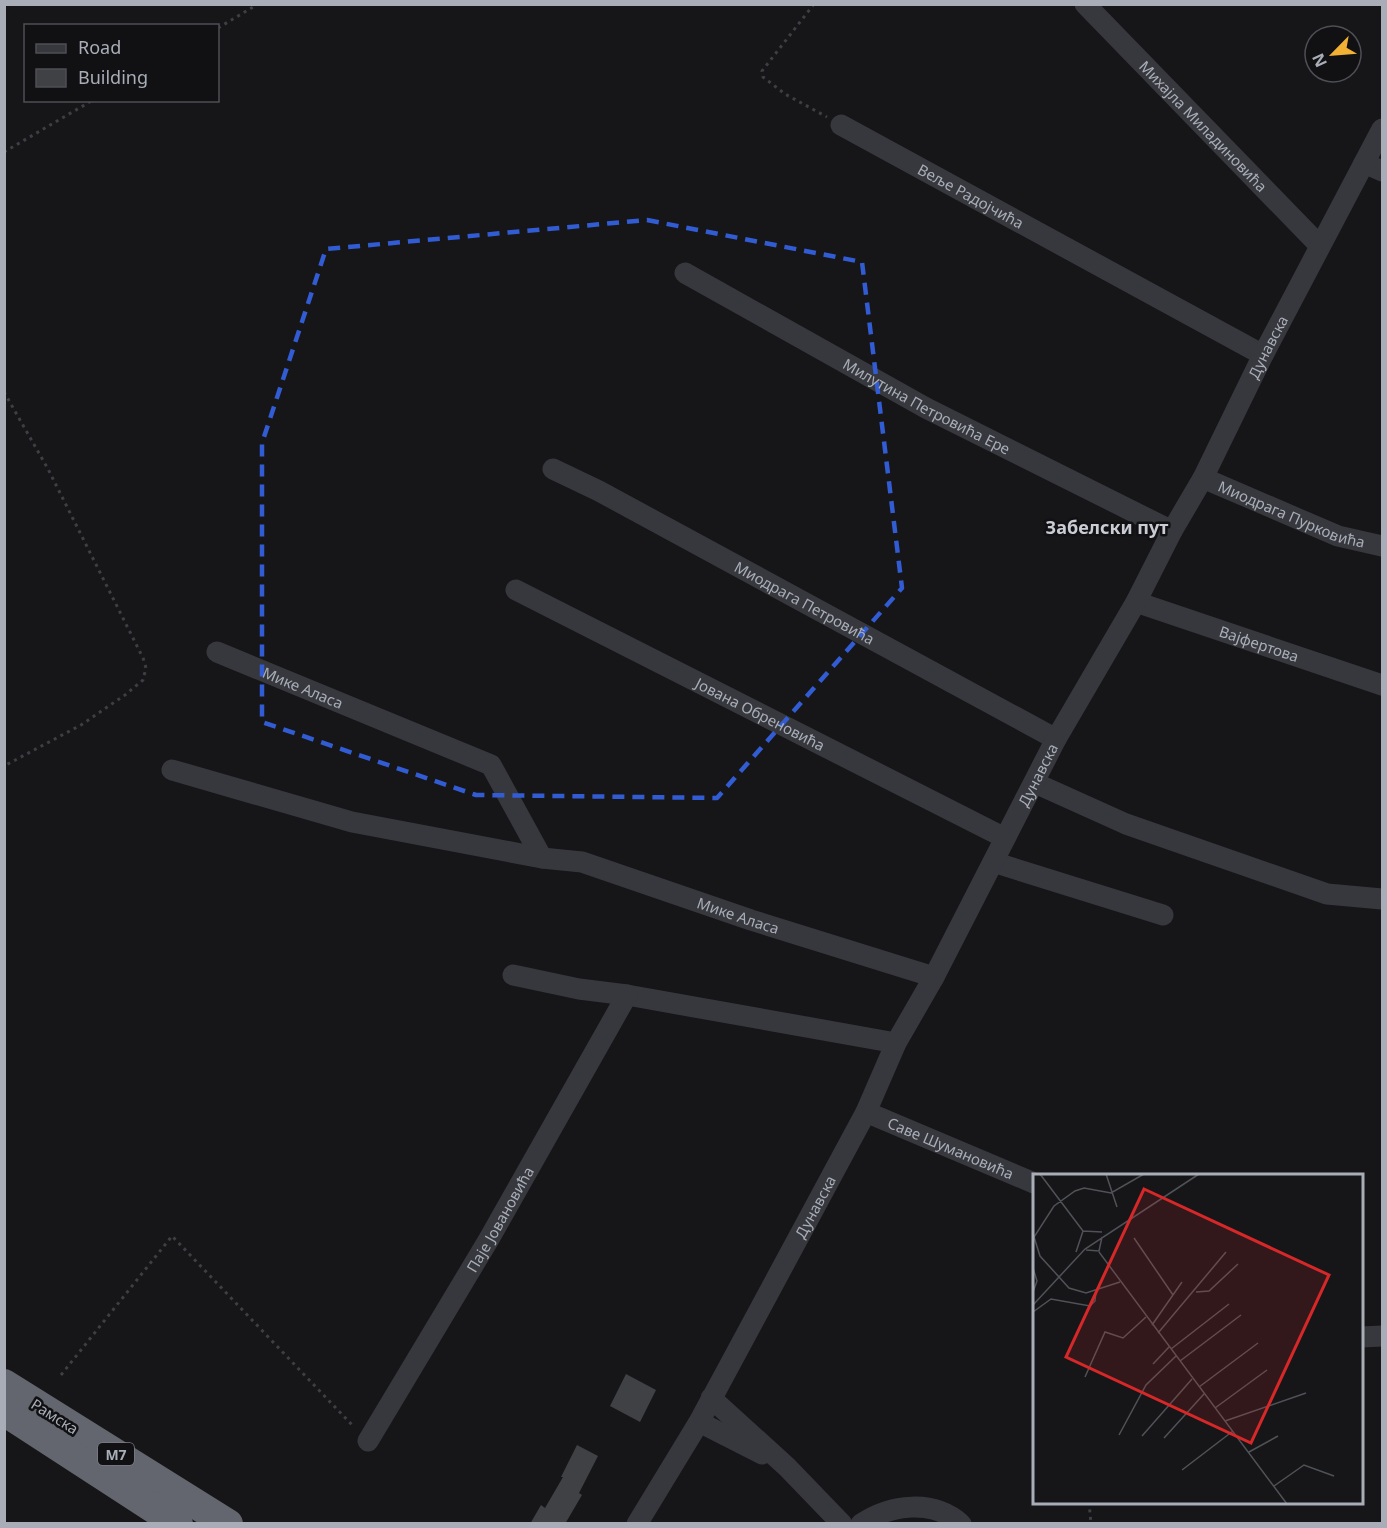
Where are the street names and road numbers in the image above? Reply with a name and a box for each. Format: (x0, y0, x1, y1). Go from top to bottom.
street label: Михајла Миладиновића (1135, 56, 1272, 196)
street label: Веље Радојчића (914, 159, 1027, 233)
street label: Дунавска (1243, 312, 1292, 382)
street label: Милутина Петровића Ере (840, 354, 1014, 459)
street label: Миодрага Пурковића (1215, 476, 1367, 552)
street label: Миодрага Петровића (731, 556, 878, 649)
street label: Вајфертова (1217, 621, 1302, 666)
street label: Мике Аласа (260, 662, 346, 713)
street label: Јована Обреновића (690, 672, 828, 755)
street label: Дунавска (1013, 740, 1062, 810)
street label: Мике Аласа (695, 892, 782, 938)
street label: Саве Шумановића (885, 1112, 1017, 1183)
street label: Паје Јовановића (461, 1163, 538, 1276)
street label: Дунавска (790, 1172, 840, 1242)
street label: Рамска (28, 1394, 82, 1438)
road number: M7 (98, 1443, 134, 1465)

